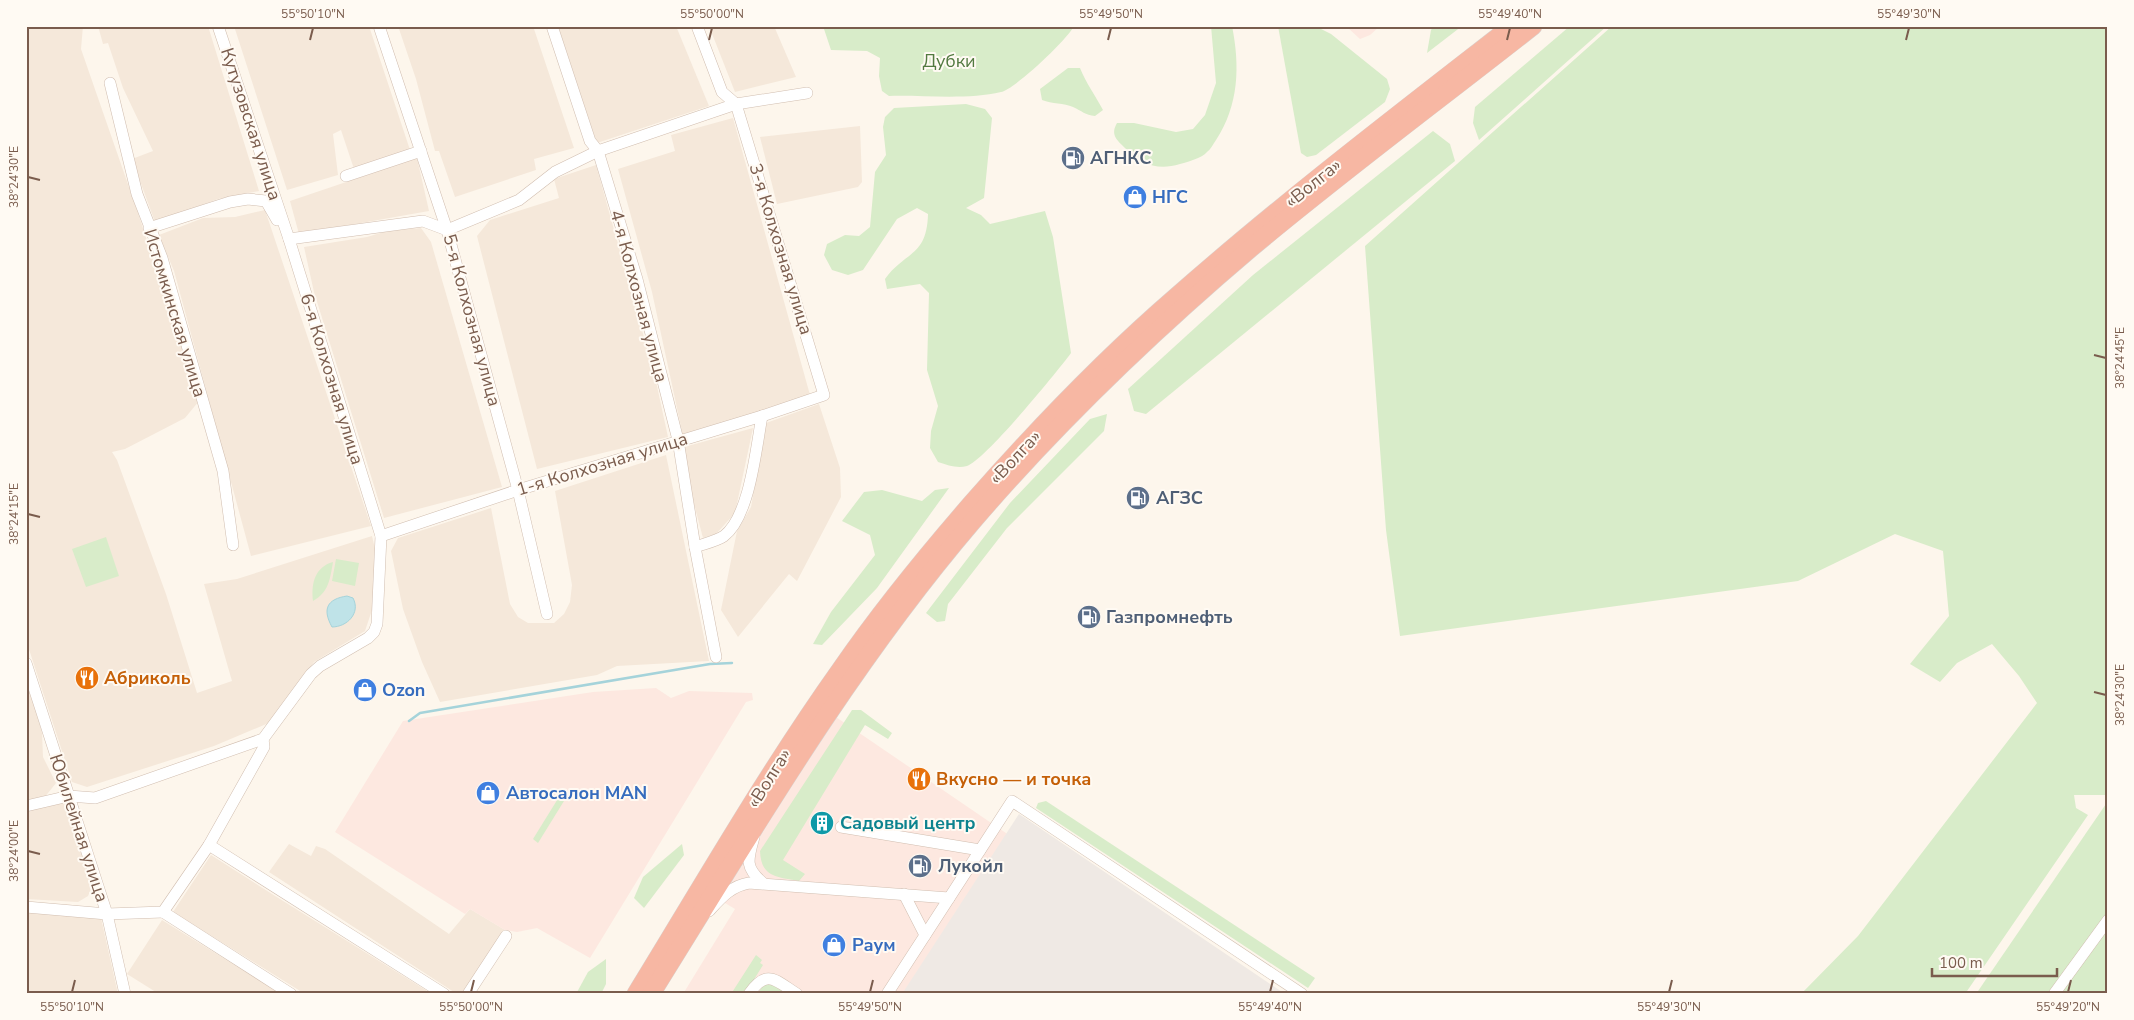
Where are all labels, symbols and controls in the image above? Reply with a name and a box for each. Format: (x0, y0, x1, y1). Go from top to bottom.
text: 55°50'10"N (281, 6, 345, 22)
text: 55°50'00"N (680, 6, 744, 22)
text: 55°49'50"N (1079, 6, 1143, 22)
text: 55°49'40"N (1478, 6, 1542, 22)
text: 55°49'30"N (1877, 6, 1941, 22)
street label: Кутузовская улица (215, 45, 287, 203)
park label: Дубки (922, 49, 976, 73)
fuel station icon: АГНКС (1060, 145, 1086, 171)
text: 38°24'30"E (6, 146, 22, 208)
place label: АГНКС (1090, 146, 1152, 170)
street label: «Волга» (1280, 153, 1346, 213)
street label: 3-я Колхозная улица (744, 160, 818, 338)
shop icon: НГС (1122, 184, 1148, 210)
place label: НГС (1152, 185, 1188, 209)
street label: 4-я Колхозная улица (604, 207, 674, 385)
street label: Истомкинская улица (138, 226, 212, 400)
street label: 5-я Колхозная улица (437, 231, 507, 409)
street label: 6-я Колхозная улица (295, 290, 369, 468)
text: 38°24'45"E (2112, 327, 2128, 389)
street label: «Волга» (984, 425, 1046, 489)
street label: 1-я Колхозная улица (513, 427, 691, 501)
text: 38°24'15"E (6, 483, 22, 545)
fuel station icon: АГЗС (1125, 485, 1151, 511)
place label: АГЗС (1156, 486, 1203, 510)
fuel station icon: Газпромнефть (1076, 604, 1102, 630)
place label: Газпромнефть (1106, 605, 1233, 629)
text: 38°24'30"E (2112, 664, 2128, 726)
restaurant icon: Абриколь (74, 665, 100, 691)
place label: Абриколь (104, 666, 191, 690)
shop icon: Ozon (352, 677, 378, 703)
place label: Ozon (382, 678, 425, 702)
street label: «Волга» (741, 744, 797, 812)
street label: Юбилейная улица (44, 751, 114, 905)
restaurant icon: Вкусно — и точка (906, 766, 932, 792)
place label: Вкусно — и точка (936, 767, 1091, 791)
shop icon: Автосалон MAN (475, 780, 501, 806)
place label: Автосалон MAN (506, 781, 647, 805)
building icon: Садовый центр (809, 810, 835, 836)
place label: Садовый центр (840, 811, 976, 835)
text: 38°24'00"E (6, 820, 22, 882)
fuel station icon: Лукойл (907, 853, 933, 879)
place label: Лукойл (938, 854, 1004, 878)
shop icon: Раум (821, 932, 847, 958)
place label: Раум (852, 933, 896, 957)
scale bar (1932, 945, 2056, 977)
text: 100 m (1939, 953, 1983, 973)
text: 55°50'10"N (40, 999, 104, 1015)
text: 55°50'00"N (439, 999, 503, 1015)
text: 55°49'50"N (838, 999, 902, 1015)
text: 55°49'40"N (1238, 999, 1302, 1015)
text: 55°49'30"N (1637, 999, 1701, 1015)
text: 55°49'20"N (2036, 999, 2100, 1015)

